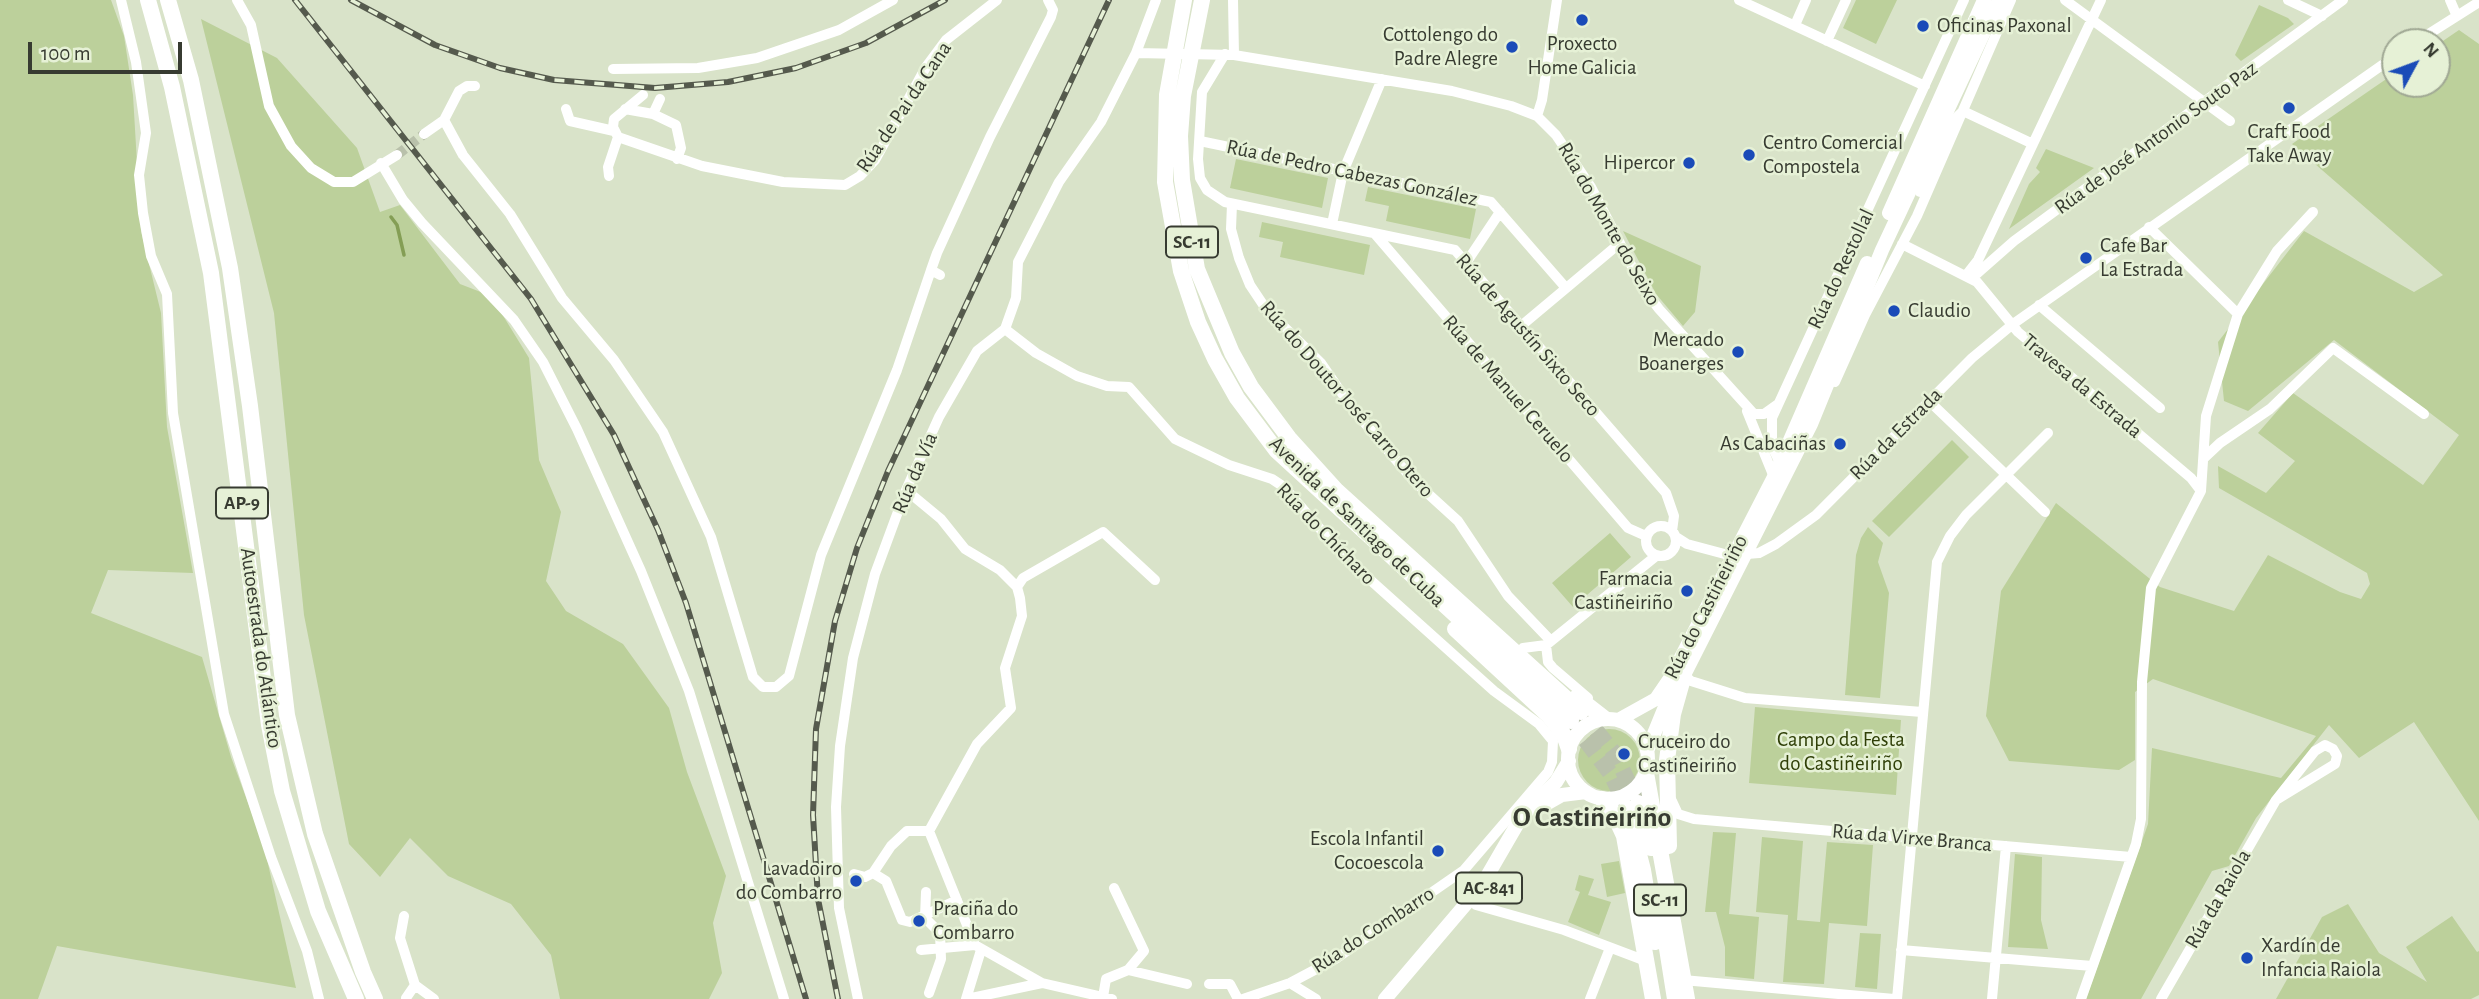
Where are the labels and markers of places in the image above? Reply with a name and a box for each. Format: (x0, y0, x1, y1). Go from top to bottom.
marker: Proxecto Home Galicia (1574, 12, 1590, 28)
place label: Oficinas Paxonal (1937, 13, 2072, 39)
marker: Oficinas Paxonal (1915, 18, 1931, 34)
place label: Cottolengo do Padre Alegre (1383, 22, 1498, 72)
place label: Proxecto Home Galicia (1527, 31, 1637, 81)
marker: Cottolengo do Padre Alegre (1504, 39, 1520, 55)
marker: Craft Food Take Away (2281, 100, 2297, 116)
place label: Craft Food Take Away (2247, 119, 2331, 169)
place label: Centro Comercial Compostela (1763, 130, 1903, 180)
marker: Centro Comercial Compostela (1741, 147, 1757, 163)
place label: Hipercor (1603, 150, 1675, 176)
marker: Hipercor (1681, 155, 1697, 171)
place label: Cafe Bar La Estrada (2100, 233, 2183, 283)
marker: Cafe Bar La Estrada (2078, 250, 2094, 266)
place label: Claudio (1908, 298, 1971, 324)
marker: Claudio (1886, 303, 1902, 319)
place label: Mercado Boanerges (1638, 327, 1724, 377)
marker: Mercado Boanerges (1730, 344, 1746, 360)
place label: As Cabaciñas (1720, 431, 1826, 457)
marker: As Cabaciñas (1832, 436, 1848, 452)
place label: Farmacia Castiñeiriño (1574, 566, 1673, 616)
marker: Farmacia Castiñeiriño (1679, 583, 1695, 599)
place label: Cruceiro do Castiñeiriño (1638, 729, 1737, 779)
marker: Cruceiro do Castiñeiriño (1616, 746, 1632, 762)
place label: Escola Infantil Cocoescola (1310, 826, 1424, 876)
marker: Escola Infantil Cocoescola (1430, 843, 1446, 859)
place label: Lavadoiro do Combarro (736, 856, 842, 906)
marker: Lavadoiro do Combarro (848, 873, 864, 889)
place label: Praciña do Combarro (933, 896, 1018, 946)
marker: Praciña do Combarro (911, 913, 927, 929)
place label: Xardín de Infancia Raiola (2261, 933, 2381, 983)
marker: Xardín de Infancia Raiola (2239, 950, 2255, 966)

